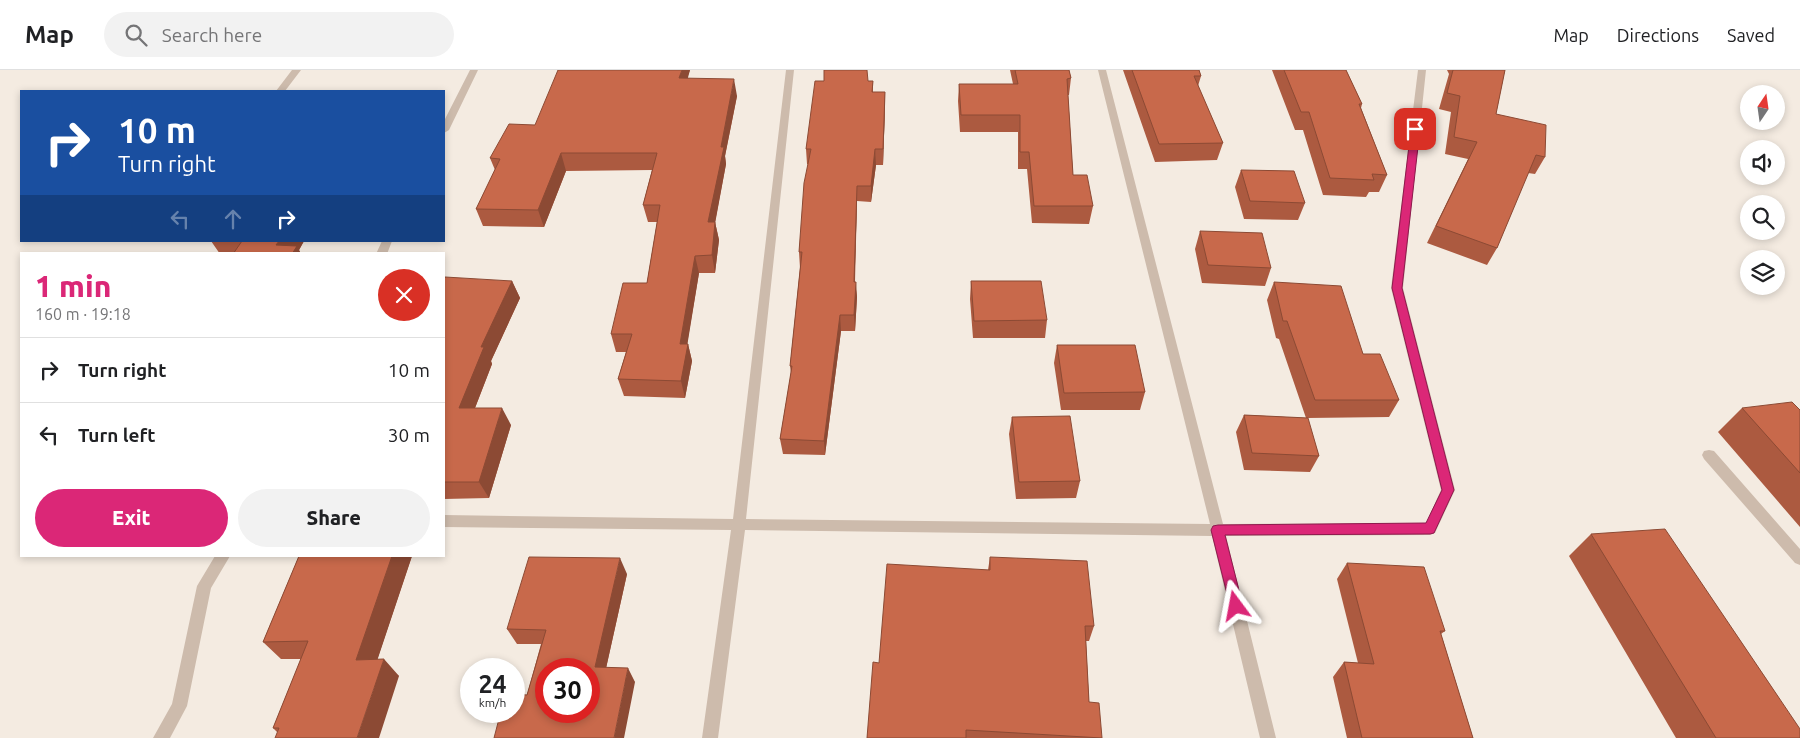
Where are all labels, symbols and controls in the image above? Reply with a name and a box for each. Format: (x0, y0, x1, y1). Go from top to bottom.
search box (104, 12, 454, 57)
text: Map (25, 21, 74, 48)
icon: search (122, 21, 150, 49)
text: Search here (162, 24, 262, 46)
text: Map (1553, 25, 1589, 45)
text: Directions (1617, 25, 1699, 45)
text: Saved (1727, 25, 1775, 45)
north arrow (1740, 85, 1785, 130)
map controls (1740, 85, 1785, 295)
pin (1394, 108, 1436, 150)
icon: right (35, 110, 100, 175)
text: 10 m (118, 110, 196, 150)
icon: arrive (1401, 115, 1429, 143)
button: sound (1740, 140, 1785, 185)
text: Turn right (118, 151, 216, 176)
button: search (1740, 195, 1785, 240)
icon: left (166, 205, 194, 233)
icon: ahead (219, 205, 247, 233)
icon: right (272, 205, 300, 233)
button: layers (1740, 250, 1785, 295)
text: 1 min (35, 269, 111, 303)
button: close (378, 269, 430, 321)
text: 160 m · 19:18 (35, 305, 131, 323)
icon: right (35, 356, 63, 384)
text: Turn right (78, 359, 166, 381)
text: 10 m (388, 359, 430, 381)
icon: left (35, 421, 63, 449)
text: Turn left (78, 424, 156, 446)
text: 30 m (388, 424, 430, 446)
button: Exit (35, 489, 228, 547)
button: Share (238, 489, 430, 547)
position arrow (1209, 579, 1261, 631)
speed limit sign: 30 (535, 658, 600, 723)
text: 24 (478, 670, 507, 698)
text: km/h (479, 696, 506, 709)

